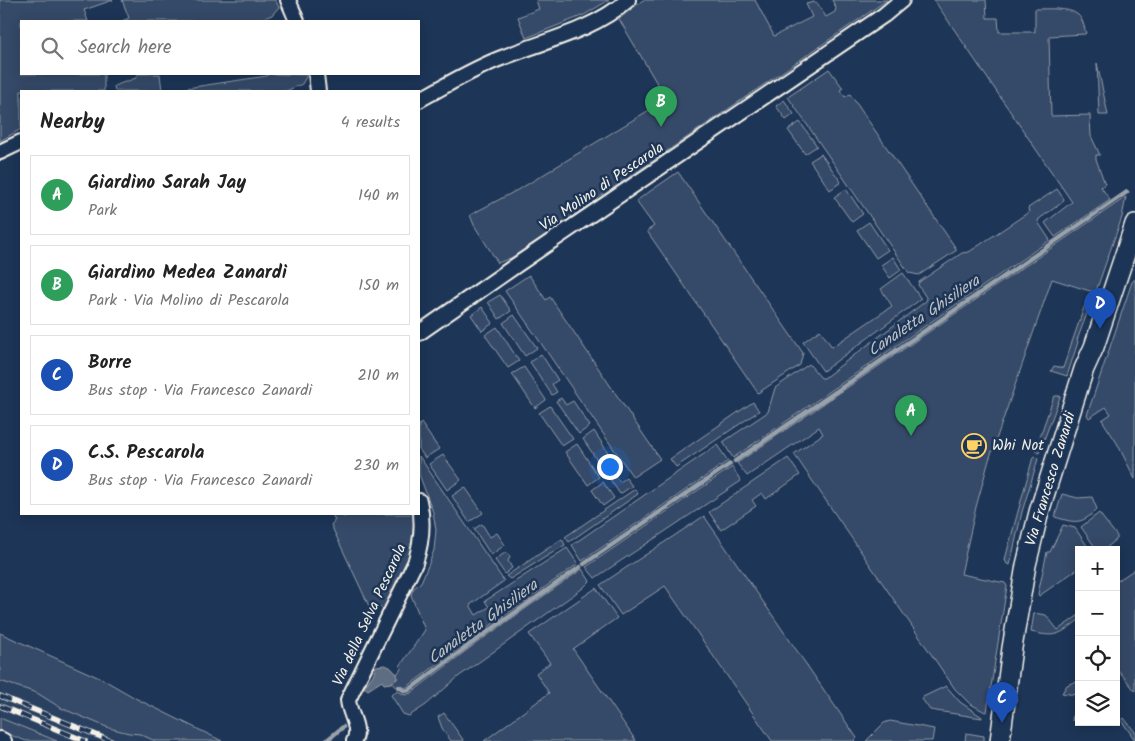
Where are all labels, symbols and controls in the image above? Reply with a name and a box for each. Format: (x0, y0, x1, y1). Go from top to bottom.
search box (20, 20, 420, 75)
text: Search here (78, 33, 172, 63)
icon: search (38, 34, 66, 62)
pin: B (645, 86, 677, 127)
text: Nearby (40, 106, 105, 139)
text: 4 results (341, 110, 400, 135)
street label: Via Molino di Pescarola (535, 136, 669, 238)
text: Giardino Sarah Jay (88, 168, 246, 198)
text: A (52, 183, 62, 208)
text: 140 m (358, 183, 399, 208)
text: Park (88, 198, 117, 223)
text: Giardino Medea Zanardi (88, 258, 287, 288)
water label: Canaletta Ghisiliera (863, 268, 987, 363)
text: B (52, 273, 62, 298)
text: 150 m (358, 273, 399, 298)
text: Park · Via Molino di Pescarola (88, 288, 289, 313)
pin: D (1084, 288, 1116, 329)
text: Borre (88, 348, 132, 378)
text: C (52, 363, 62, 388)
text: 210 m (358, 363, 399, 388)
text: Bus stop · Via Francesco Zanardi (88, 378, 312, 403)
pin: A (895, 395, 927, 436)
street label: Via Francesco Zanardi (1019, 408, 1083, 549)
cafe icon: Whi Not (961, 433, 987, 459)
place label: Whi Not (992, 434, 1044, 458)
text: C.S. Pescarola (88, 438, 204, 468)
text: D (52, 453, 62, 478)
text: 230 m (353, 453, 399, 478)
your location (597, 454, 623, 480)
text: Bus stop · Via Francesco Zanardi (88, 468, 312, 493)
street label: Via della Selva Pescarola (326, 540, 414, 690)
map controls (1075, 546, 1120, 726)
button: + (1075, 546, 1120, 591)
water label: Canaletta Ghisiliera (423, 572, 545, 671)
button: − (1075, 591, 1120, 636)
button: locate (1075, 636, 1120, 681)
button: layers (1075, 681, 1120, 726)
pin: C (986, 682, 1018, 723)

